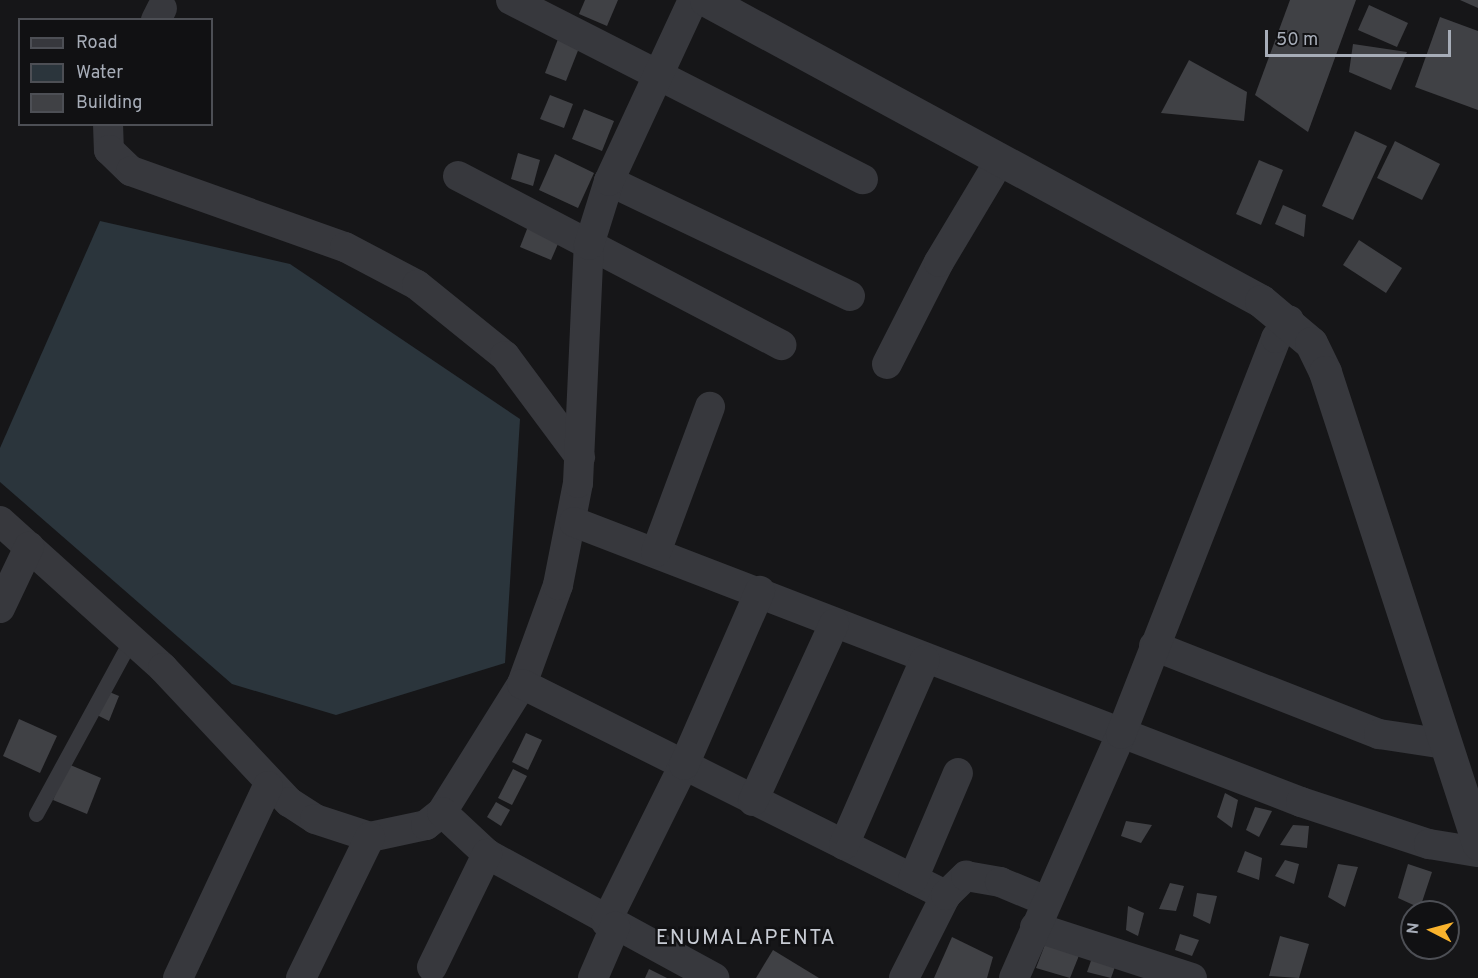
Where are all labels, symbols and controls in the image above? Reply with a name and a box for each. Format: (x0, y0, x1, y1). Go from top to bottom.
legend (18, 18, 213, 126)
scale bar (1268, 18, 1454, 56)
text: 50 m (1276, 29, 1318, 52)
text: Road (76, 32, 118, 55)
text: Water (76, 62, 123, 85)
text: Building (76, 92, 142, 115)
north arrow (1400, 900, 1460, 960)
text: N (1404, 922, 1425, 935)
district label: ENUMALAPENTA (656, 926, 836, 952)

